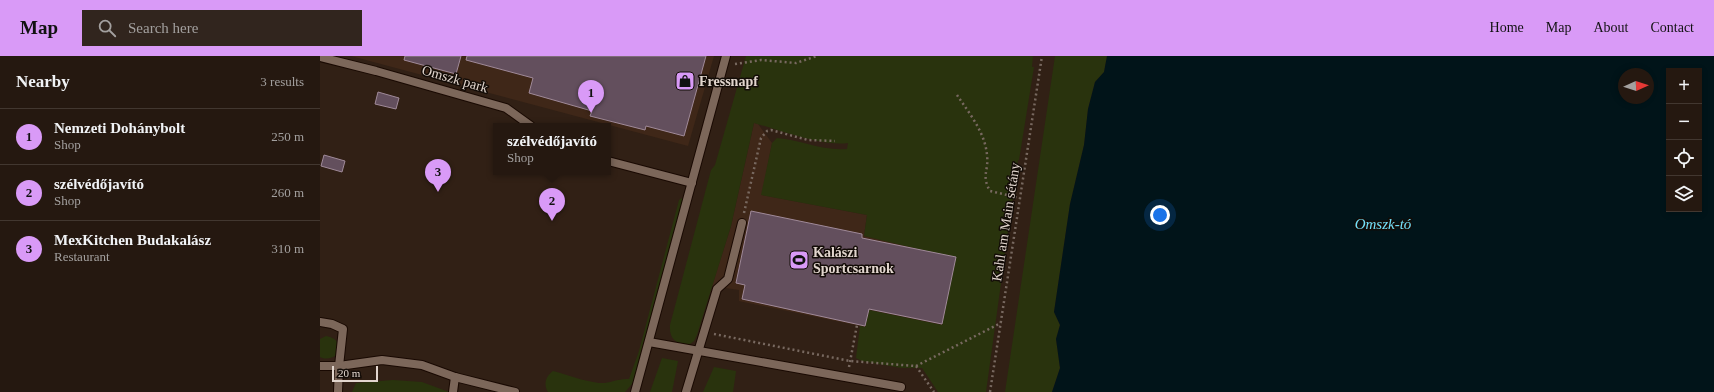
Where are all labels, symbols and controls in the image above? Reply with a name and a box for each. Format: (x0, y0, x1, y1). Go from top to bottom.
search box (82, 10, 362, 46)
text: Map (20, 17, 58, 38)
icon: search (96, 17, 118, 39)
text: Search here (128, 20, 198, 36)
text: Home (1490, 20, 1524, 35)
text: Map (1546, 20, 1571, 35)
text: About (1593, 20, 1628, 35)
text: Contact (1650, 20, 1694, 35)
street label: Omszk park (420, 62, 490, 96)
north arrow (1618, 68, 1654, 104)
map controls (1666, 68, 1702, 212)
button: + (1666, 68, 1702, 104)
shop icon: Fressnapf (674, 70, 696, 92)
text: Nearby (16, 72, 70, 91)
text: 3 results (260, 74, 304, 89)
place label: Fressnapf (699, 74, 758, 89)
pin: 1 (578, 80, 604, 113)
button: − (1666, 104, 1702, 140)
text: Nemzeti Dohánybolt (54, 120, 185, 136)
popup (493, 123, 611, 175)
text: 1 (26, 129, 32, 144)
text: 250 m (271, 129, 304, 144)
text: szélvédőjavító (507, 133, 597, 149)
text: Shop (54, 137, 81, 152)
button: locate (1666, 140, 1702, 176)
text: Shop (507, 150, 534, 165)
pin: 3 (425, 159, 451, 192)
street label: Kahl am Main sétány (989, 161, 1023, 283)
text: szélvédőjavító (54, 176, 144, 192)
button: layers (1666, 176, 1702, 212)
text: 2 (26, 185, 32, 200)
text: 260 m (271, 185, 304, 200)
pin: 2 (539, 188, 565, 221)
text: Shop (54, 193, 81, 208)
your location (1150, 205, 1170, 225)
water label: Omszk-tó (1355, 216, 1412, 232)
text: MexKitchen Budakalász (54, 232, 211, 248)
text: 3 (26, 241, 32, 256)
text: 310 m (271, 241, 304, 256)
place label: Kalászi Sportcsarnok (813, 245, 894, 276)
text: Restaurant (54, 249, 110, 264)
sports icon: Kalászi Sportcsarnok (788, 249, 810, 271)
scale bar (332, 364, 378, 383)
text: 20 m (338, 367, 360, 379)

